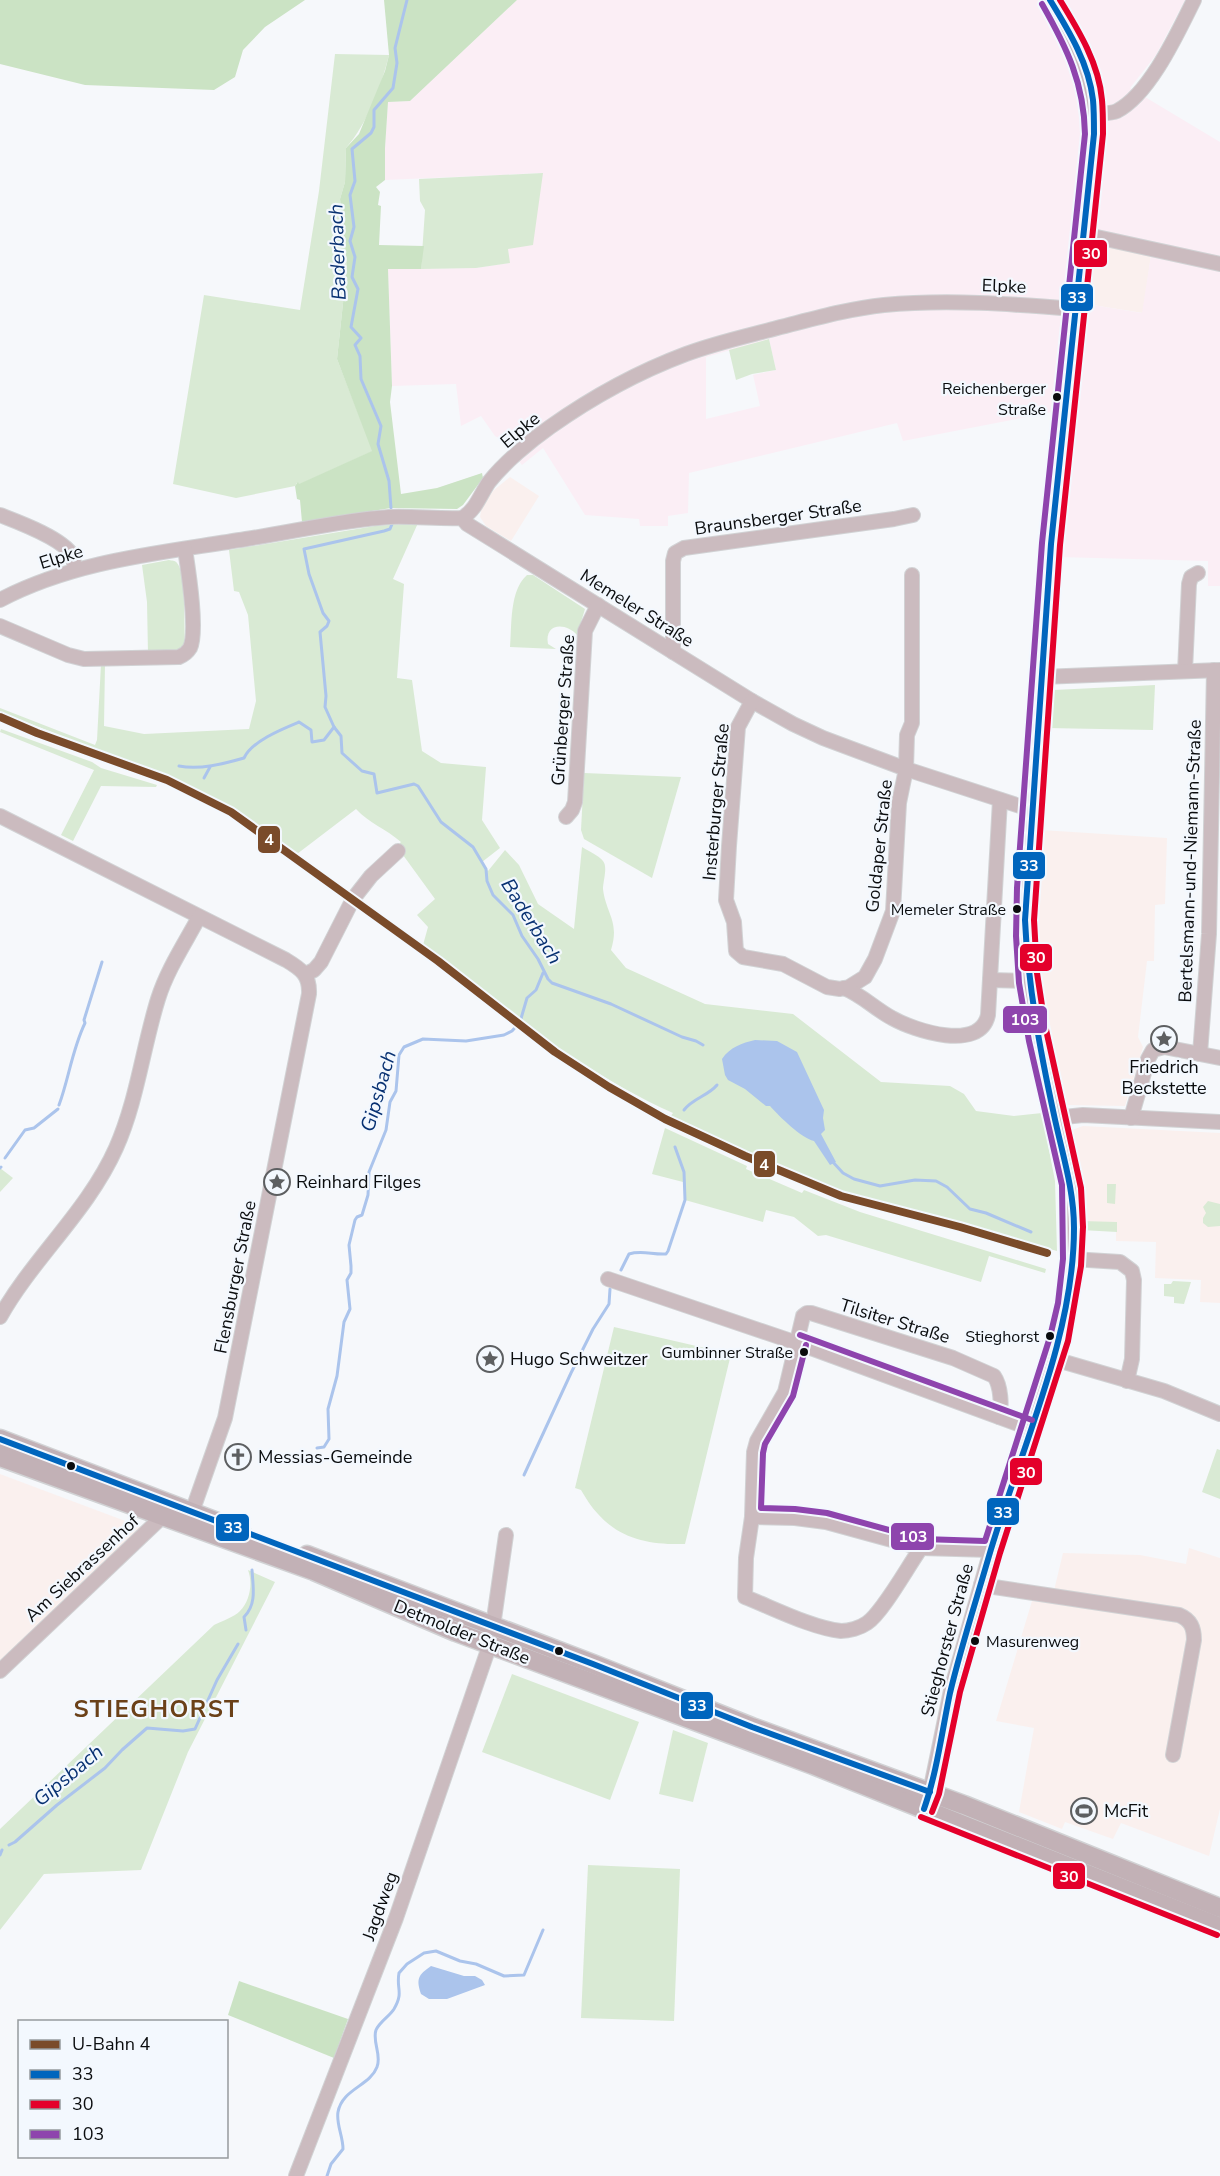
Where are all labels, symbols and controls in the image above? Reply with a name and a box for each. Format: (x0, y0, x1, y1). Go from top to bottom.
water label: Baderbach (322, 203, 353, 301)
line badge: 30 (1073, 239, 1108, 268)
text: 30 (1081, 243, 1101, 265)
street label: Elpke (981, 273, 1027, 299)
line badge: 33 (1060, 283, 1094, 312)
text: 33 (1067, 287, 1087, 309)
place label: Reichenberger Straße (942, 378, 1046, 421)
marker: Reichenberger Straße (1051, 391, 1063, 403)
street label: Elpke (495, 406, 545, 454)
street label: Braunsberger Straße (693, 493, 863, 541)
street label: Elpke (36, 539, 86, 575)
street label: Memeler Straße (576, 563, 698, 653)
street label: Grünberger Straße (546, 634, 580, 786)
street label: Bertelsmann-und-Niemann-Straße (1173, 719, 1207, 1003)
street label: Insterburger Straße (697, 722, 735, 882)
street label: Goldaper Straße (860, 778, 898, 914)
line badge: 4 (257, 825, 281, 854)
text: 4 (264, 829, 274, 851)
line badge: 33 (1012, 851, 1046, 880)
text: 33 (1019, 855, 1039, 877)
water label: Baderbach (495, 873, 569, 969)
place label: Memeler Straße (891, 899, 1006, 921)
marker: Memeler Straße (1011, 903, 1023, 915)
line badge: 30 (1019, 943, 1053, 972)
text: 30 (1026, 947, 1046, 969)
line badge: 103 (1002, 1005, 1048, 1034)
text: 103 (1011, 1009, 1039, 1031)
place icon: Friedrich Beckstette (1149, 1024, 1179, 1054)
water label: Gipsbach (354, 1047, 403, 1135)
place label: Friedrich Beckstette (1121, 1055, 1207, 1100)
line badge: 4 (753, 1150, 776, 1178)
text: 4 (759, 1154, 769, 1176)
place icon: Reinhard Filges (262, 1167, 292, 1197)
place label: Reinhard Filges (296, 1170, 421, 1194)
street label: Flensburger Straße (208, 1198, 262, 1356)
street label: Tilsiter Straße (837, 1293, 953, 1349)
place label: Stieghorst (965, 1326, 1039, 1348)
marker: Stieghorst (1044, 1330, 1056, 1342)
place label: Gumbinner Straße (661, 1342, 793, 1364)
place icon: Hugo Schweitzer (475, 1344, 505, 1374)
marker: Gumbinner Straße (798, 1346, 810, 1358)
place label: Hugo Schweitzer (510, 1347, 648, 1371)
church icon: Messias-Gemeinde (223, 1442, 253, 1472)
place label: Messias-Gemeinde (258, 1445, 412, 1469)
line badge: 30 (1009, 1457, 1043, 1486)
unlabelled marker (65, 1460, 77, 1472)
text: 30 (1016, 1462, 1036, 1484)
line badge: 33 (986, 1497, 1020, 1526)
text: 33 (993, 1502, 1013, 1524)
street label: Am Siebrassenhof (20, 1508, 145, 1627)
line badge: 33 (215, 1513, 250, 1542)
text: 33 (223, 1517, 243, 1539)
line badge: 103 (890, 1522, 935, 1551)
text: 103 (899, 1526, 927, 1548)
street label: Stieghorster Straße (915, 1561, 979, 1719)
street label: Detmolder Straße (390, 1594, 534, 1670)
place label: Masurenweg (986, 1631, 1079, 1653)
marker: Masurenweg (969, 1635, 981, 1647)
unlabelled marker (553, 1645, 565, 1657)
line badge: 33 (680, 1691, 714, 1720)
district label: STIEGHORST (74, 1693, 240, 1725)
text: 33 (687, 1695, 707, 1717)
water label: Gipsbach (28, 1738, 109, 1813)
sports icon: McFit (1069, 1796, 1099, 1826)
place label: McFit (1104, 1799, 1149, 1823)
line badge: 30 (1052, 1862, 1086, 1890)
text: 30 (1059, 1866, 1079, 1888)
street label: Jagdweg (356, 1868, 404, 1945)
legend (18, 2020, 228, 2158)
text: U-Bahn 4 (72, 2032, 151, 2056)
text: 33 (72, 2062, 94, 2086)
text: 30 (72, 2092, 94, 2116)
text: 103 (72, 2122, 104, 2146)

